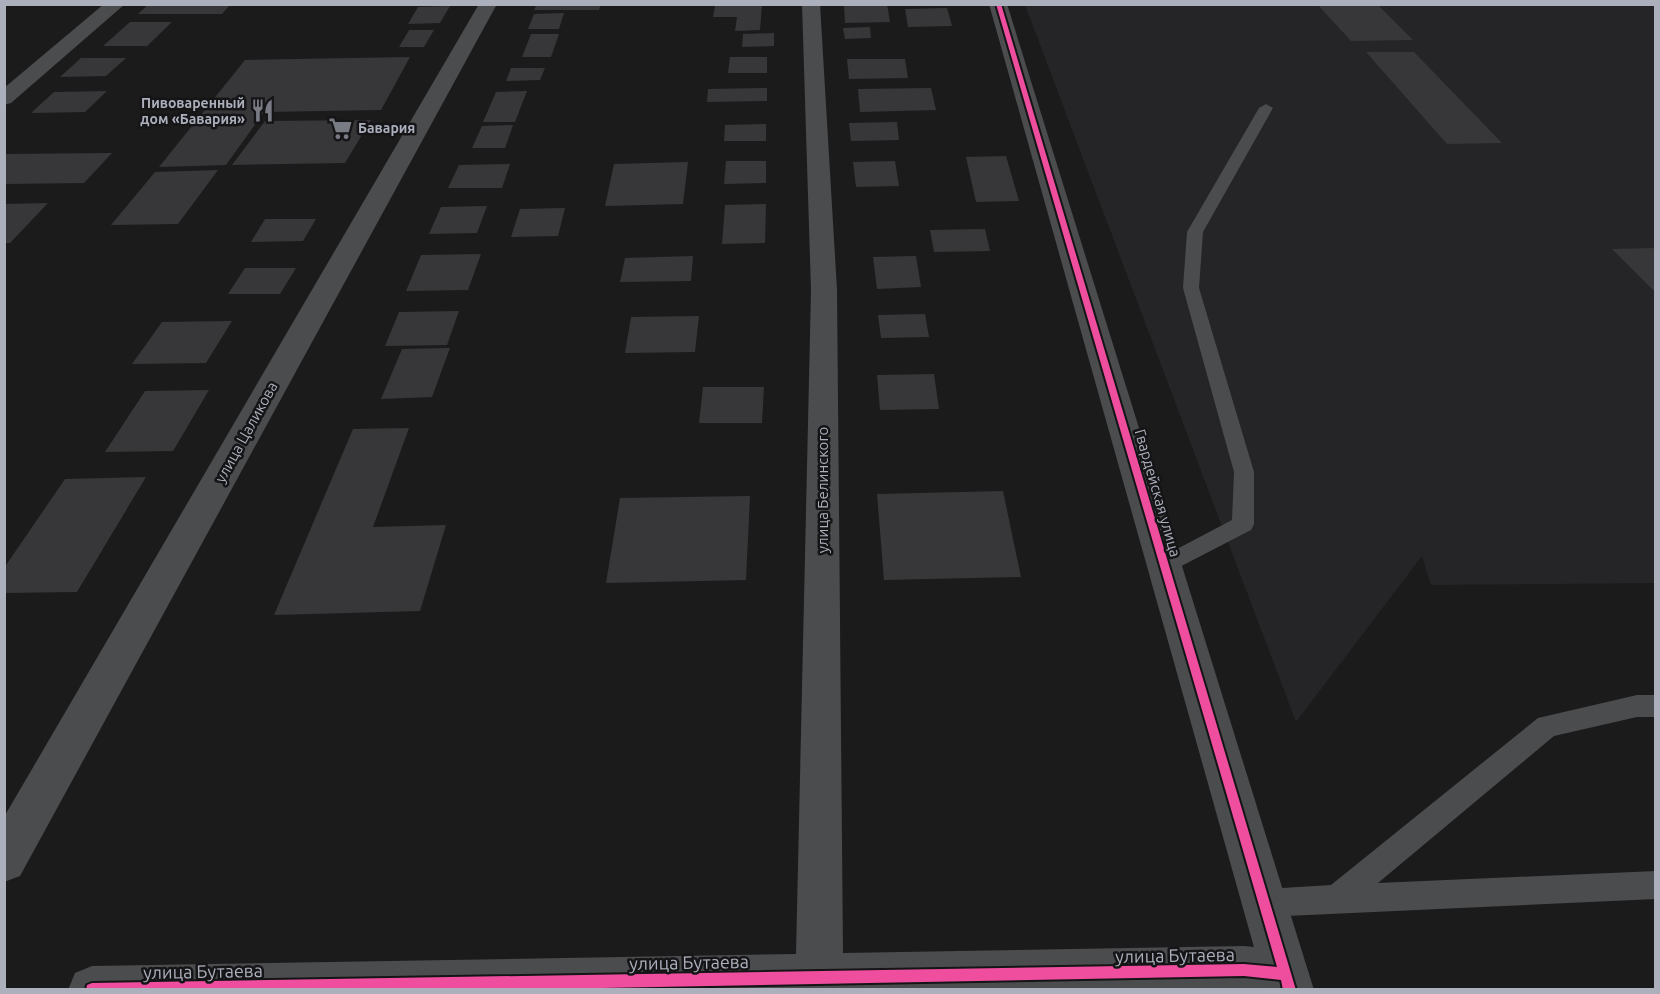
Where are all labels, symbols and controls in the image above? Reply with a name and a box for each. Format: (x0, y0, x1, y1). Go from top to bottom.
place label: Пивоваренный дом «Бавария» (140, 95, 245, 127)
restaurant icon: Пивоваренный дом «Бавария» (250, 98, 276, 124)
supermarket icon: Бавария (327, 115, 353, 141)
place label: Бавария (358, 120, 415, 136)
street label: улица Цаликова (211, 379, 281, 485)
street label: улица Белинского (814, 427, 831, 553)
street label: Гвардейская улица (1132, 427, 1184, 559)
street label: улица Бутаева (1115, 944, 1235, 966)
street label: улица Бутаева (629, 951, 749, 973)
street label: улица Бутаева (143, 960, 263, 982)

